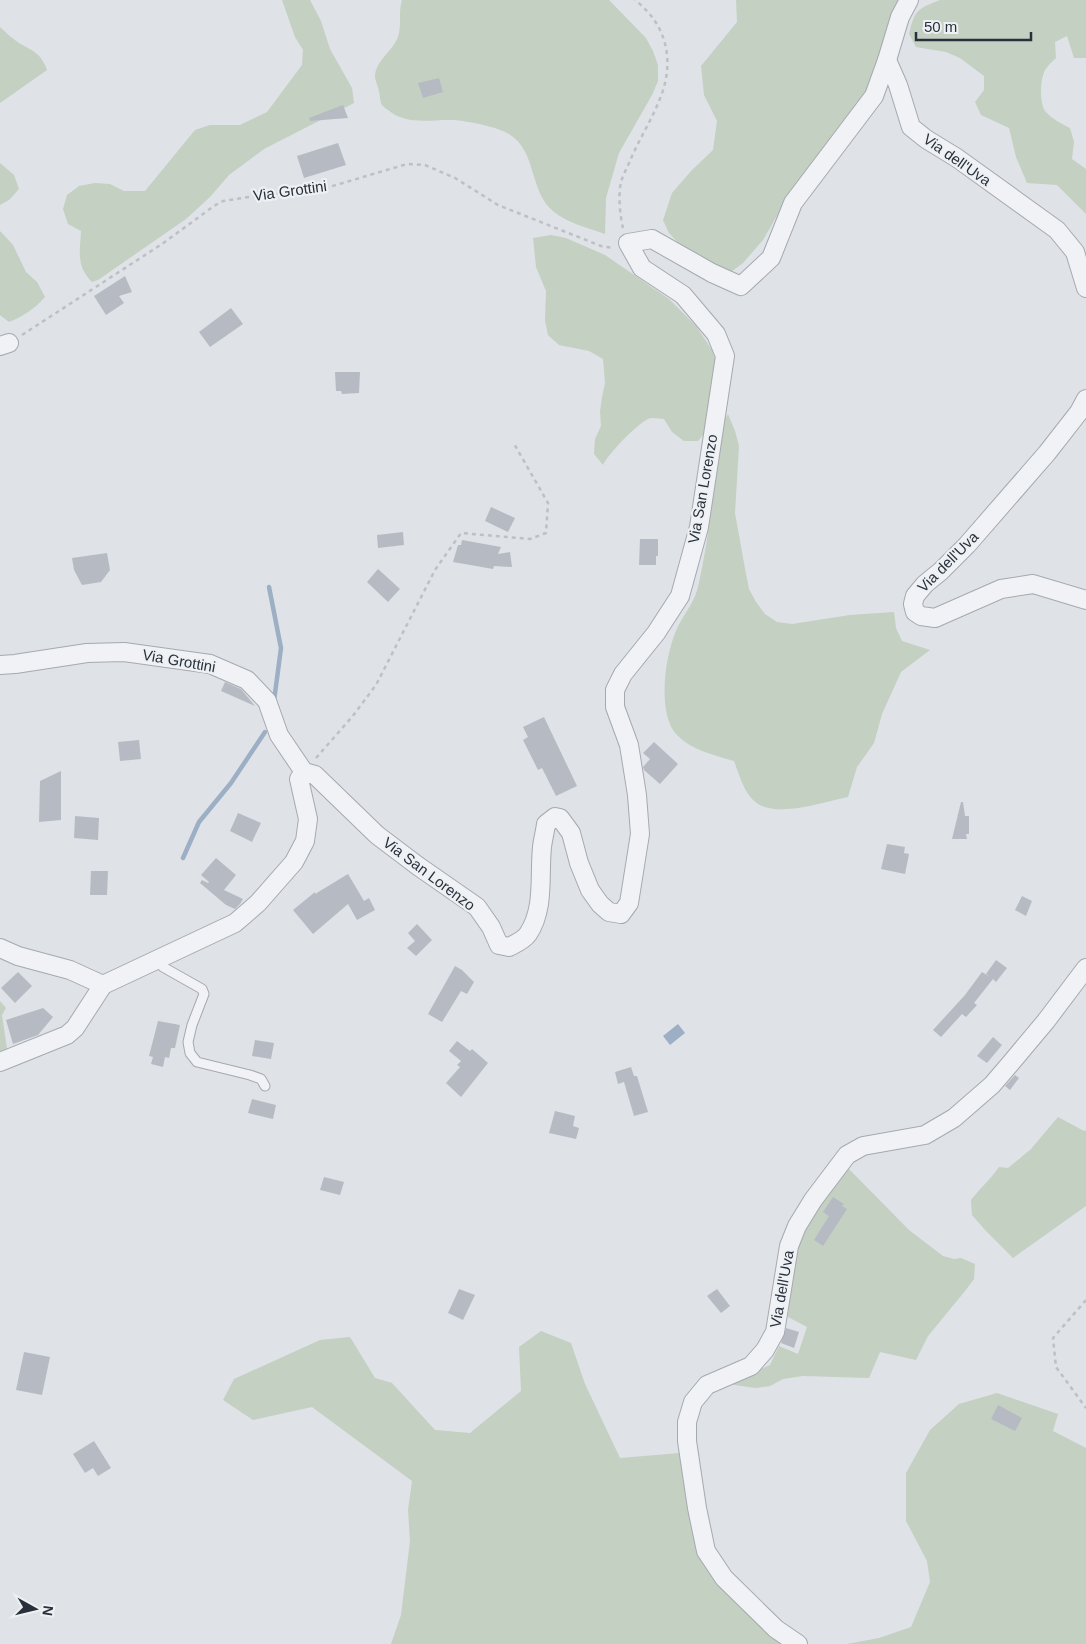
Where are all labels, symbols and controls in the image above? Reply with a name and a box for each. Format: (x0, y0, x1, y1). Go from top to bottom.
scale bar (916, 10, 1031, 42)
text: 50 m (924, 18, 957, 35)
street label: Via dell'Uva (920, 130, 995, 189)
street label: Via Grottini (252, 177, 328, 204)
street label: Via San Lorenzo (685, 433, 720, 545)
street label: Via dell'Uva (914, 527, 982, 595)
street label: Via Grottini (141, 646, 217, 675)
street label: Via San Lorenzo (380, 834, 479, 914)
street label: Via dell'Uva (766, 1248, 797, 1329)
north arrow (10, 1584, 60, 1634)
text: N (39, 1605, 57, 1617)

